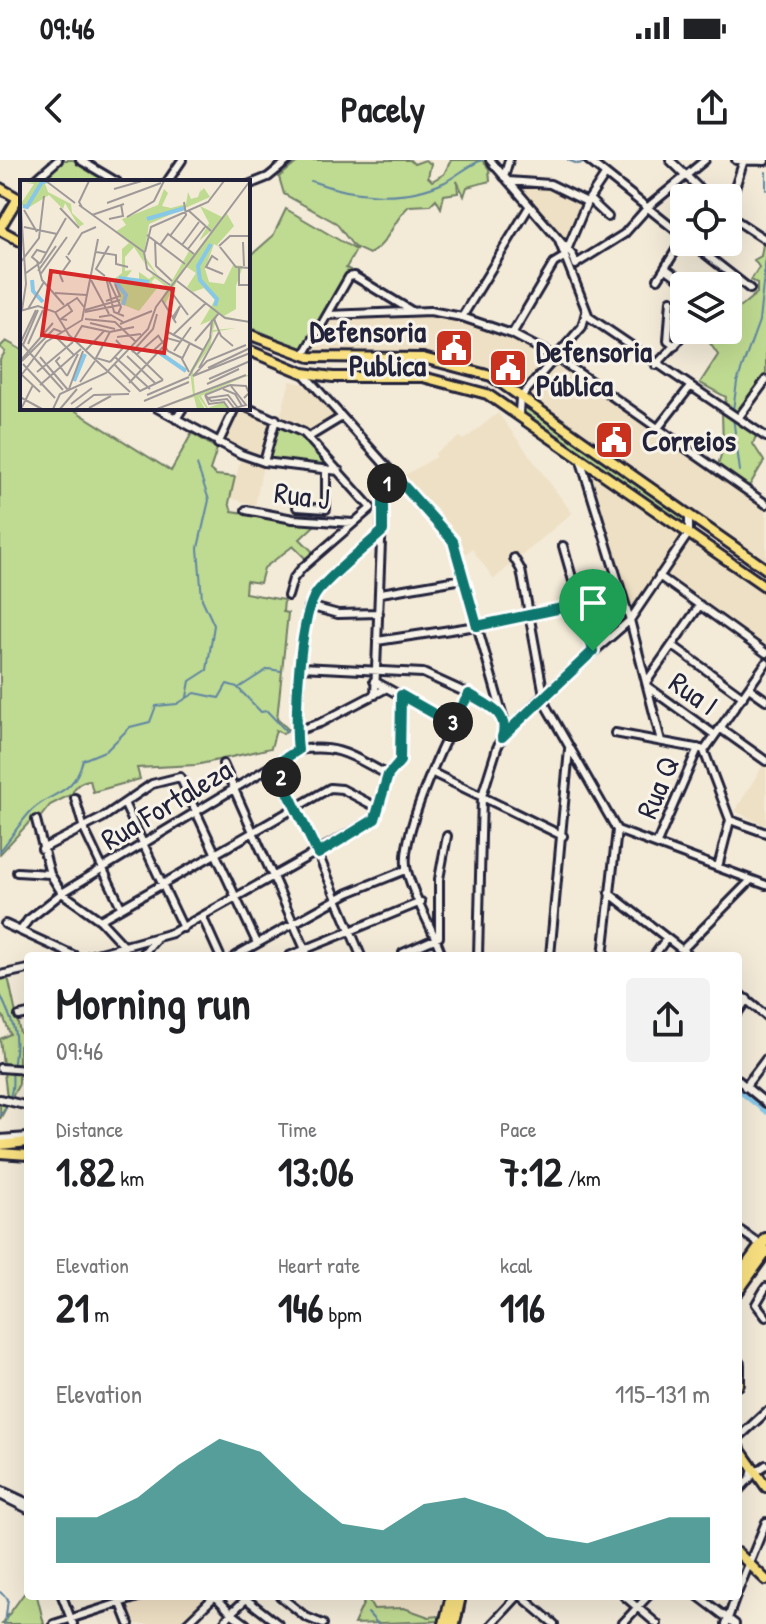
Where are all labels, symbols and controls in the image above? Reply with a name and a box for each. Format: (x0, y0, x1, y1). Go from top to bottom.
text: 09:46 (40, 8, 95, 48)
text: Pacely (341, 84, 425, 133)
icon: back (32, 86, 76, 130)
icon: share (690, 86, 734, 130)
inset map (20, 180, 250, 410)
map controls (670, 184, 742, 344)
button: locate (670, 184, 742, 256)
button: layers (670, 272, 742, 344)
place label: Defensoria Publica (310, 311, 426, 385)
public building icon: Defensoria Publica (433, 327, 475, 369)
place label: Defensoria Pública (536, 331, 652, 405)
public building icon: Defensoria Pública (487, 347, 529, 389)
public building icon: Correios (593, 419, 635, 461)
place label: Correios (642, 420, 736, 460)
pin: 1 (367, 463, 407, 503)
text: 1 (383, 468, 391, 498)
street label: Rua J (272, 472, 332, 518)
pin (559, 569, 627, 651)
icon: arrive (571, 581, 615, 625)
street label: Rua I (661, 662, 727, 724)
pin: 3 (433, 702, 473, 742)
text: 3 (448, 707, 458, 737)
street label: Rua Fortaleza (93, 749, 239, 859)
street label: Rua Q (626, 750, 688, 824)
pin: 2 (261, 757, 301, 797)
text: 2 (276, 762, 286, 792)
text: Morning run (56, 973, 251, 1033)
button: share (626, 978, 710, 1062)
text: 09:46 (56, 1033, 103, 1068)
text: Distance (56, 1114, 123, 1144)
text: Time (278, 1114, 317, 1144)
text: Pace (500, 1114, 537, 1144)
text: 1.82 (56, 1144, 115, 1198)
text: 13:06 (278, 1144, 354, 1198)
text: 7:12 (500, 1144, 562, 1198)
text: km (115, 1163, 144, 1193)
text: /km (562, 1163, 601, 1193)
text: Elevation (56, 1250, 129, 1280)
text: Heart rate (278, 1250, 360, 1280)
text: kcal (500, 1250, 532, 1280)
text: 21 (56, 1280, 89, 1334)
text: 146 (278, 1280, 323, 1334)
text: 116 (500, 1280, 545, 1334)
text: m (89, 1299, 109, 1329)
text: bpm (323, 1299, 362, 1329)
text: Elevation (56, 1376, 142, 1411)
text: 115–131 m (615, 1376, 710, 1411)

